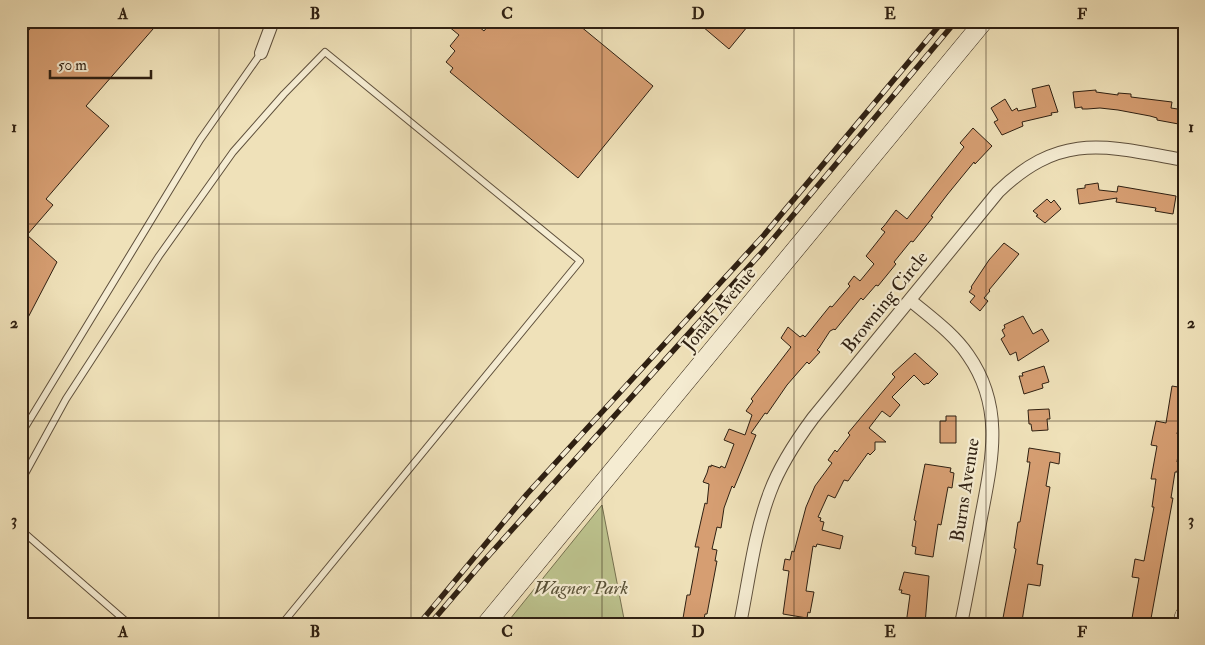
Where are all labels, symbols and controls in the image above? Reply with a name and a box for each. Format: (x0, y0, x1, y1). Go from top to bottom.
text: A (117, 4, 129, 24)
text: B (310, 4, 320, 24)
text: C (501, 4, 513, 24)
text: D (691, 4, 705, 24)
text: E (884, 4, 896, 24)
text: F (1077, 4, 1087, 24)
scale bar (50, 48, 151, 80)
text: 50 m (58, 56, 87, 75)
text: 1 (11, 117, 17, 137)
text: 1 (1188, 117, 1194, 137)
street label: Browning Circle (837, 246, 933, 358)
street label: Jonah Avenue (676, 262, 761, 357)
text: 2 (10, 313, 18, 333)
text: 2 (1187, 313, 1195, 333)
street label: Burns Avenue (945, 436, 985, 544)
text: 3 (11, 510, 17, 530)
text: 3 (1188, 510, 1194, 530)
park label: Wagner Park (534, 576, 629, 600)
text: A (117, 622, 129, 642)
text: B (310, 622, 320, 642)
text: C (501, 622, 513, 642)
text: D (691, 622, 705, 642)
text: E (884, 622, 896, 642)
text: F (1077, 622, 1087, 642)

